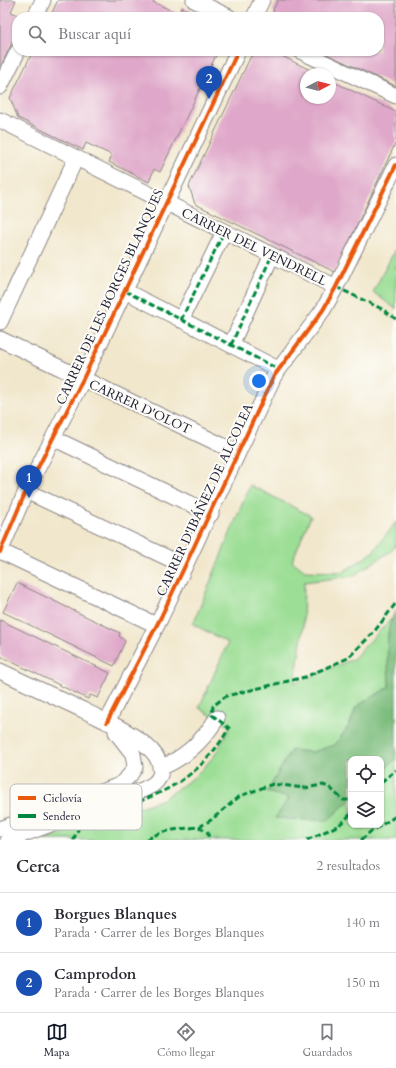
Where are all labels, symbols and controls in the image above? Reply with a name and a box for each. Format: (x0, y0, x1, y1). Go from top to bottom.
search box (12, 12, 384, 56)
icon: search (26, 23, 48, 45)
text: Buscar aquí (58, 24, 131, 44)
pin: 2 (196, 66, 222, 99)
north arrow (300, 68, 336, 104)
street label: CARRER DE LES BORGES BLANQUES (52, 186, 168, 408)
street label: CARRER DEL VENDRELL (178, 204, 330, 290)
your location (249, 371, 269, 391)
street label: CARRER D'OLOT (86, 375, 195, 439)
street label: CARRER D'IBÁÑEZ DE ALCOLEA (152, 400, 258, 599)
pin: 1 (16, 465, 42, 498)
map controls (348, 756, 384, 828)
button: locate (348, 756, 384, 792)
legend (10, 784, 142, 830)
text: Ciclovía (43, 791, 82, 806)
button: layers (348, 792, 384, 828)
text: Sendero (43, 809, 81, 824)
text: Cerca (16, 855, 60, 878)
text: 2 resultados (316, 857, 380, 875)
text: Borgues Blanques (54, 904, 177, 924)
text: 1 (26, 914, 32, 932)
text: 140 m (346, 914, 380, 932)
text: Parada · Carrer de les Borges Blanques (54, 924, 264, 942)
text: Camprodon (54, 964, 136, 984)
text: 2 (26, 974, 32, 992)
text: 150 m (346, 974, 380, 992)
text: Parada · Carrer de les Borges Blanques (54, 984, 264, 1002)
tab: Mapa (44, 1021, 69, 1060)
tab: Cómo llegar (157, 1021, 215, 1060)
tab: Guardados (303, 1021, 352, 1060)

